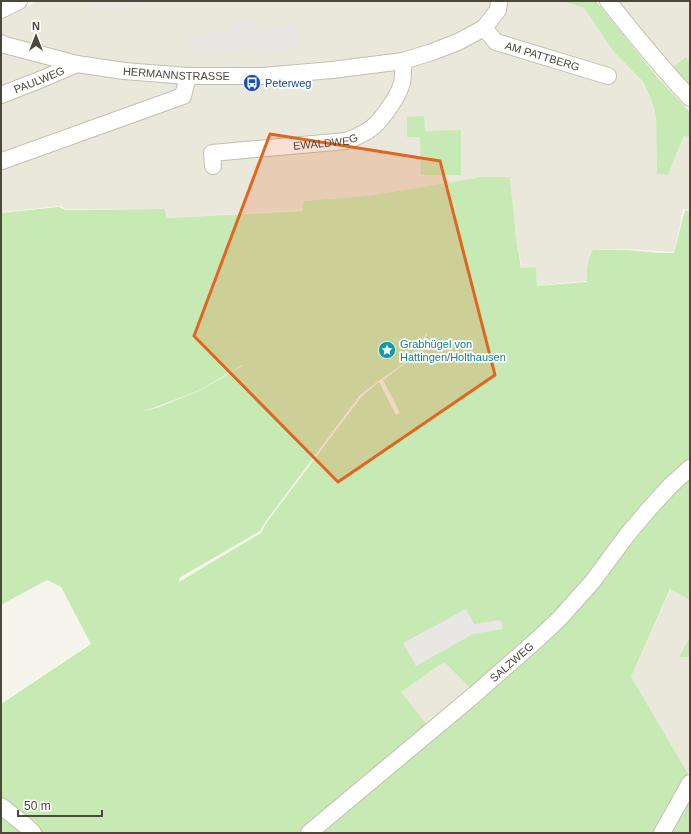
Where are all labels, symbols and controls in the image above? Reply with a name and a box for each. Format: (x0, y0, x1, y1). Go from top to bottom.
north arrow (16, 16, 56, 56)
text: N (32, 20, 40, 32)
street label: AM PATTBERG (504, 39, 581, 73)
street label: PAULWEG (12, 64, 66, 95)
street label: HERMANNSTRASSE (123, 65, 230, 82)
bus stop icon: Peterweg (242, 73, 262, 93)
place label: Peterweg (265, 77, 311, 89)
street label: EWALDWEG (293, 131, 359, 152)
place label: Grabhügel von Hattingen/Holthausen (400, 338, 506, 363)
place icon: Grabhügel von Hattingen/Holthausen (377, 340, 397, 360)
street label: SALZWEG (487, 640, 536, 684)
scale bar (18, 792, 102, 818)
text: 50 m (24, 799, 51, 813)

